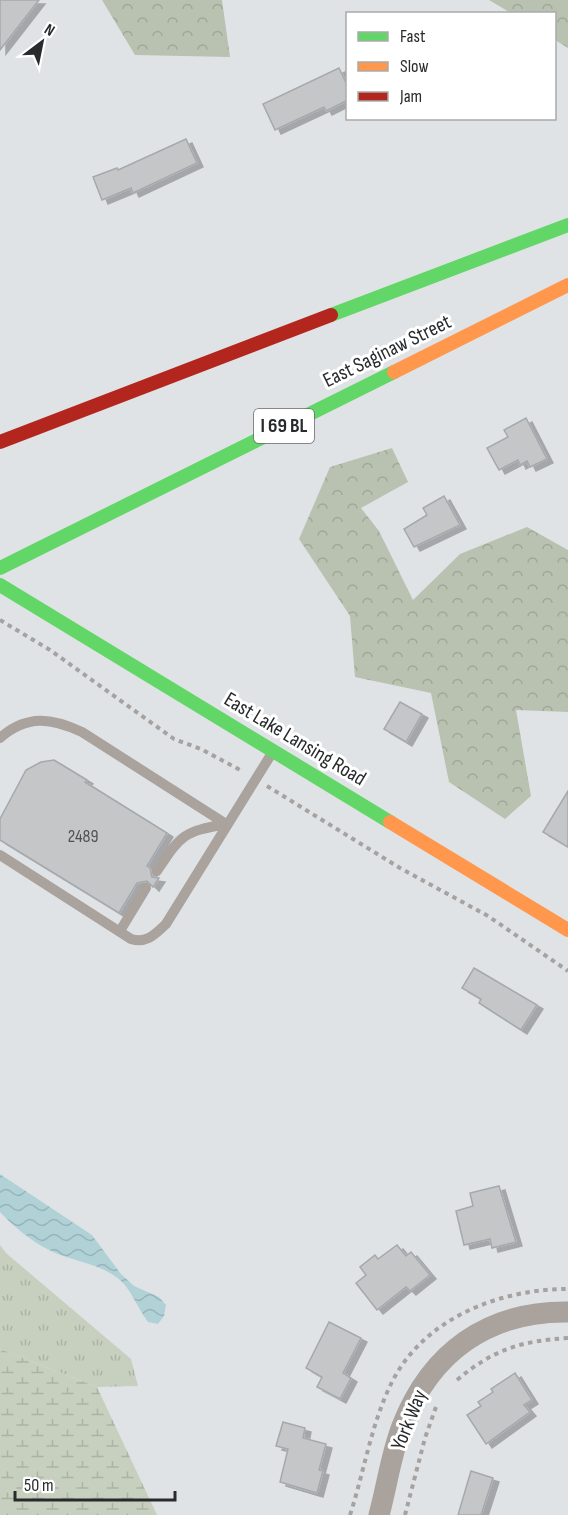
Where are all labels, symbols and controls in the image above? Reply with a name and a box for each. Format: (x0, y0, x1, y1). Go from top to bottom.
north arrow (12, 12, 72, 72)
legend (346, 12, 556, 120)
text: N (40, 20, 58, 41)
text: Fast (400, 26, 426, 47)
text: Slow (400, 56, 429, 77)
text: Jam (399, 86, 422, 107)
street label: East Saginaw Street (319, 309, 455, 393)
road number: I 69 BL (254, 409, 314, 443)
street label: East Lake Lansing Road (220, 687, 370, 791)
house number: 2489 (68, 826, 98, 847)
street label: York Way (386, 1386, 432, 1454)
scale bar (15, 1464, 176, 1502)
text: 50 m (24, 1475, 54, 1496)

